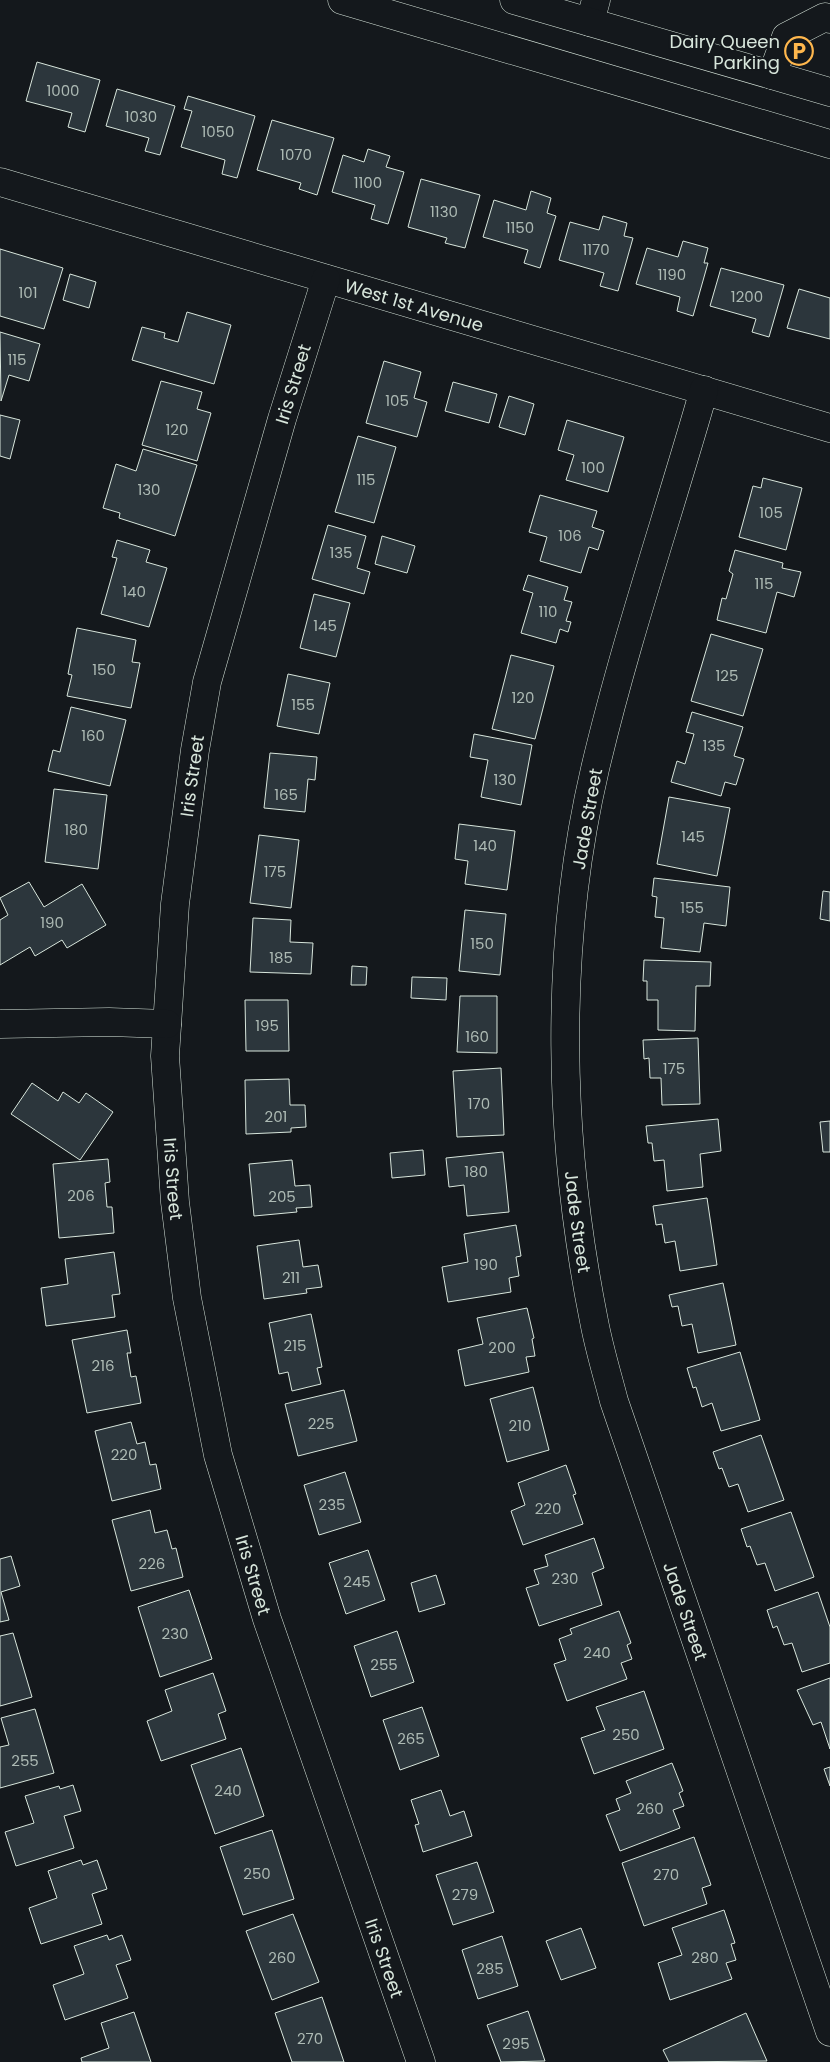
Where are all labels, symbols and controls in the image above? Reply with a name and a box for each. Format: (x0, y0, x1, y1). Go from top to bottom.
place label: Dairy Queen Parking (669, 29, 780, 75)
parking icon: Dairy Queen Parking (784, 36, 814, 66)
house number: 1000 (46, 80, 80, 101)
house number: 1030 (125, 106, 157, 127)
house number: 1050 (201, 121, 235, 142)
house number: 1070 (280, 144, 312, 165)
house number: 1100 (354, 172, 382, 193)
house number: 1130 (430, 201, 458, 222)
house number: 1150 (506, 217, 534, 238)
house number: 1170 (582, 239, 610, 260)
house number: 1190 (658, 264, 686, 285)
street label: West 1st Avenue (342, 272, 487, 337)
house number: 101 (18, 282, 38, 303)
house number: 1200 (731, 286, 763, 307)
street label: Iris Street (269, 341, 317, 427)
house number: 115 (7, 349, 27, 370)
house number: 105 (385, 390, 409, 411)
house number: 120 (166, 419, 188, 440)
house number: 100 (581, 457, 605, 478)
house number: 115 (356, 469, 376, 490)
house number: 130 (137, 479, 161, 500)
house number: 105 (759, 502, 783, 523)
house number: 106 (558, 525, 582, 546)
house number: 135 (329, 542, 353, 563)
house number: 115 (754, 573, 774, 594)
house number: 140 (122, 581, 146, 602)
house number: 110 (538, 601, 558, 622)
house number: 145 (313, 615, 337, 636)
house number: 150 (92, 659, 116, 680)
house number: 125 (716, 665, 738, 686)
house number: 120 (512, 687, 534, 708)
house number: 155 (291, 694, 315, 715)
house number: 160 (81, 725, 105, 746)
street label: Iris Street (174, 733, 210, 819)
house number: 135 (702, 735, 726, 756)
street label: Jade Street (566, 766, 608, 872)
house number: 130 (493, 769, 517, 790)
house number: 165 (274, 784, 298, 805)
house number: 180 (64, 819, 88, 840)
house number: 145 (681, 826, 705, 847)
house number: 140 (473, 835, 497, 856)
house number: 175 (264, 861, 286, 882)
house number: 155 (680, 897, 704, 918)
house number: 190 (40, 912, 64, 933)
house number: 150 (470, 933, 494, 954)
house number: 185 (269, 947, 293, 968)
house number: 195 (255, 1015, 279, 1036)
house number: 160 (465, 1026, 489, 1047)
house number: 175 (663, 1058, 685, 1079)
house number: 170 (468, 1093, 490, 1114)
house number: 201 (265, 1106, 287, 1127)
street label: Iris Street (158, 1137, 190, 1221)
house number: 180 (464, 1161, 488, 1182)
street label: Jade Street (559, 1170, 597, 1275)
house number: 206 (67, 1185, 95, 1206)
house number: 205 (268, 1186, 296, 1207)
house number: 190 (474, 1254, 498, 1275)
house number: 211 (282, 1267, 300, 1288)
house number: 215 (284, 1335, 306, 1356)
house number: 200 (488, 1337, 516, 1358)
house number: 216 (92, 1355, 114, 1376)
house number: 225 (308, 1413, 334, 1434)
house number: 210 (509, 1415, 531, 1436)
house number: 220 (111, 1444, 137, 1465)
house number: 235 (319, 1494, 345, 1515)
house number: 220 (535, 1498, 561, 1519)
street label: Iris Street (230, 1532, 278, 1618)
house number: 226 (139, 1553, 165, 1574)
street label: Jade Street (657, 1558, 714, 1664)
house number: 230 (552, 1568, 578, 1589)
house number: 245 (343, 1571, 371, 1592)
house number: 230 (162, 1623, 188, 1644)
house number: 240 (583, 1642, 611, 1663)
house number: 255 (370, 1654, 398, 1675)
house number: 250 (612, 1724, 640, 1745)
house number: 265 (397, 1728, 425, 1749)
house number: 255 (11, 1750, 39, 1771)
house number: 240 (214, 1780, 242, 1801)
house number: 260 (636, 1798, 664, 1819)
house number: 250 (243, 1863, 271, 1884)
house number: 270 (653, 1864, 679, 1885)
house number: 279 (452, 1884, 478, 1905)
street label: Iris Street (359, 1915, 410, 2001)
house number: 260 (268, 1947, 296, 1968)
house number: 280 (691, 1947, 719, 1968)
house number: 285 (476, 1958, 504, 1979)
house number: 270 (297, 2028, 323, 2049)
house number: 295 (502, 2033, 530, 2054)

